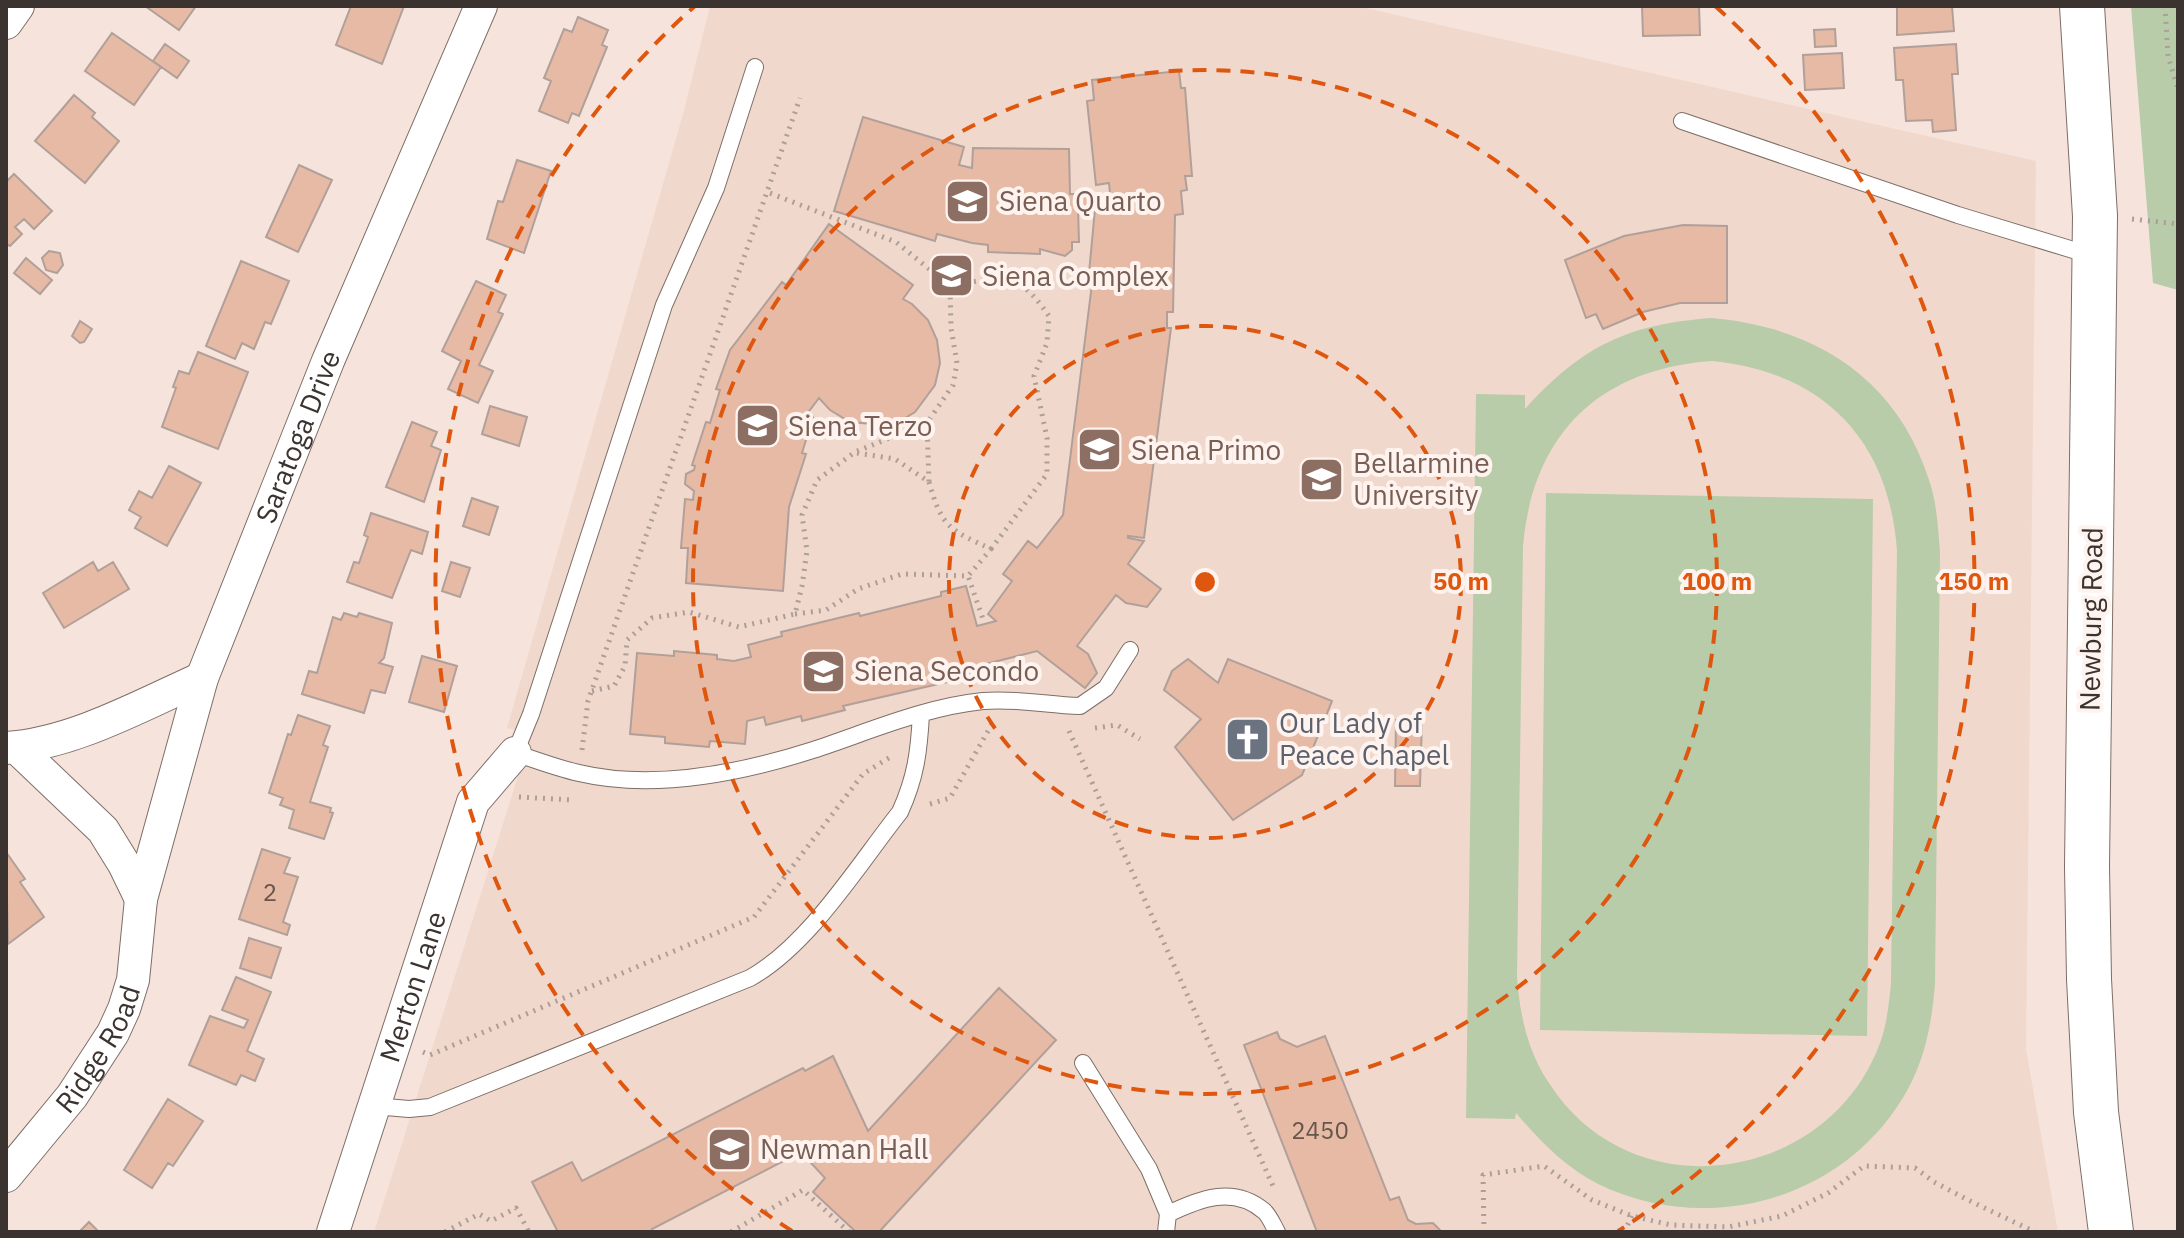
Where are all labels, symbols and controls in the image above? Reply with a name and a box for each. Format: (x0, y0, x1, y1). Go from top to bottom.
school or university icon: Siena Quarto (944, 177, 992, 225)
place label: Siena Quarto (999, 182, 1162, 219)
school or university icon: Siena Complex (927, 252, 975, 300)
place label: Siena Complex (982, 257, 1169, 294)
street label: Saratoga Drive (246, 344, 349, 528)
school or university icon: Siena Terzo (733, 402, 781, 450)
place label: Siena Terzo (788, 407, 932, 444)
school or university icon: Siena Primo (1076, 426, 1124, 474)
place label: Siena Primo (1131, 431, 1281, 468)
place label: Bellarmine University (1353, 444, 1490, 513)
school or university icon: Bellarmine University (1298, 455, 1346, 503)
street label: Newburg Road (2070, 527, 2111, 711)
text: 50 m (1433, 565, 1489, 597)
text: 100 m (1682, 565, 1752, 597)
text: 150 m (1939, 565, 2009, 597)
centre of rings (1191, 568, 1219, 596)
school or university icon: Siena Secondo (799, 647, 847, 695)
place label: Siena Secondo (854, 652, 1039, 689)
place label: Our Lady of Peace Chapel (1279, 704, 1449, 773)
church icon: Our Lady of Peace Chapel (1224, 715, 1272, 763)
house number: 2 (263, 876, 277, 908)
street label: Merton Lane (371, 906, 454, 1067)
street label: Ridge Road (47, 981, 148, 1120)
house number: 2450 (1291, 1114, 1349, 1146)
school or university icon: Newman Hall (705, 1125, 753, 1173)
place label: Newman Hall (760, 1130, 928, 1167)

